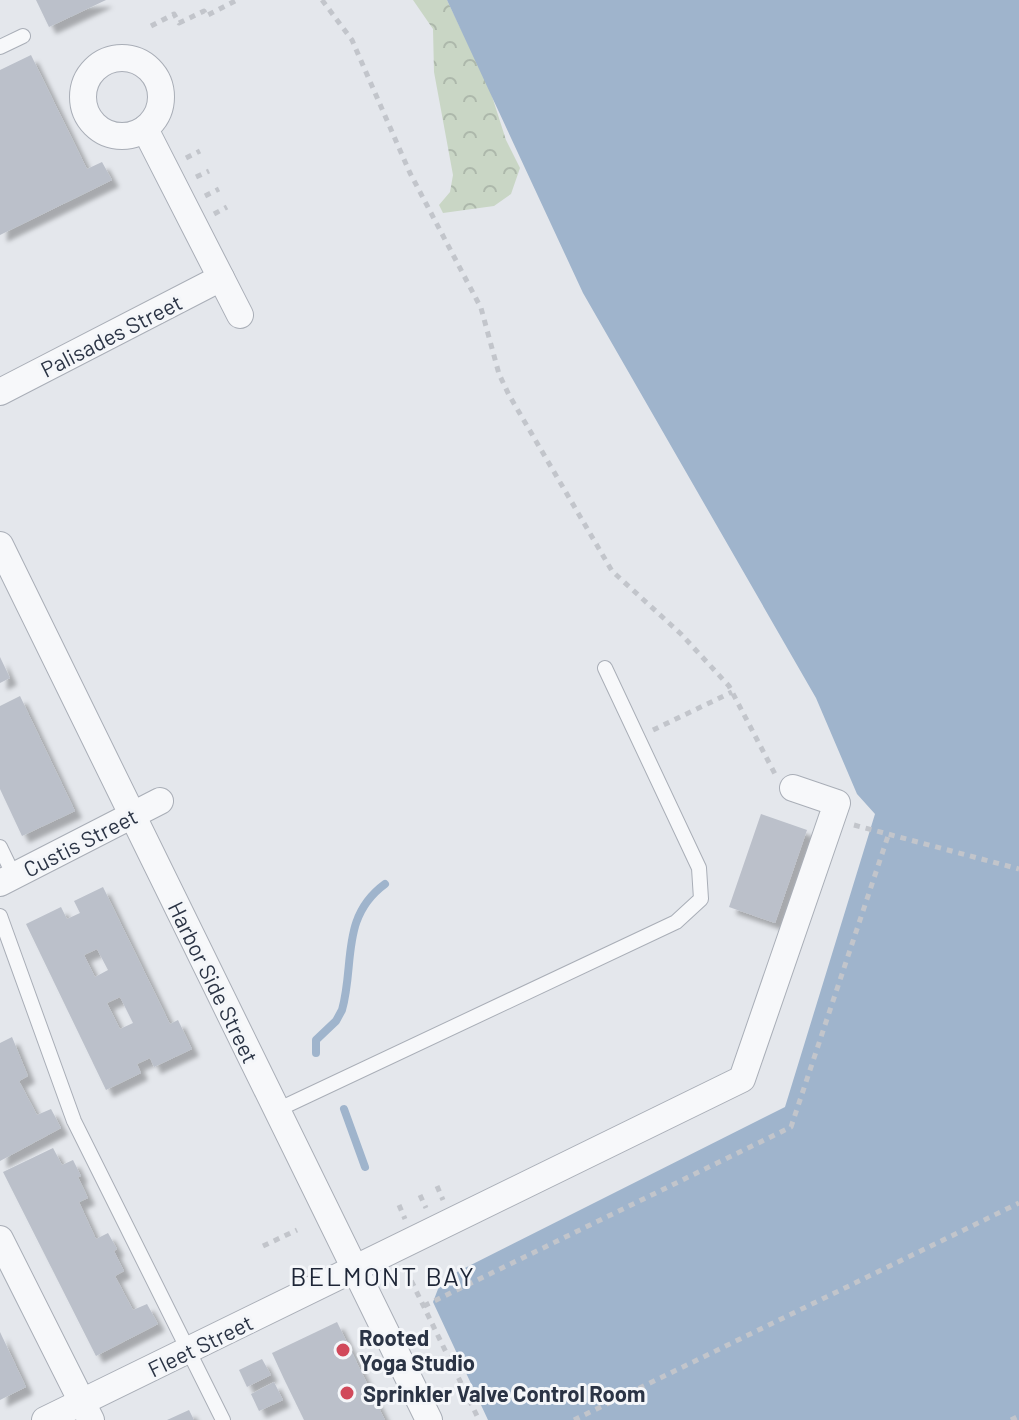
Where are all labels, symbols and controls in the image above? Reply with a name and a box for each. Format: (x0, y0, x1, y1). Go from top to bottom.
street label: Palisades Street (36, 288, 186, 382)
street label: Custis Street (19, 802, 141, 882)
street label: Harbor Side Street (164, 897, 264, 1067)
district label: BELMONT BAY (290, 1260, 476, 1291)
street label: Fleet Street (143, 1308, 257, 1382)
place label: Rooted Yoga Studio (359, 1324, 475, 1375)
marker: Rooted Yoga Studio (334, 1341, 352, 1359)
place label: Sprinkler Valve Control Room (363, 1380, 645, 1406)
marker: Sprinkler Valve Control Room (338, 1384, 356, 1402)

